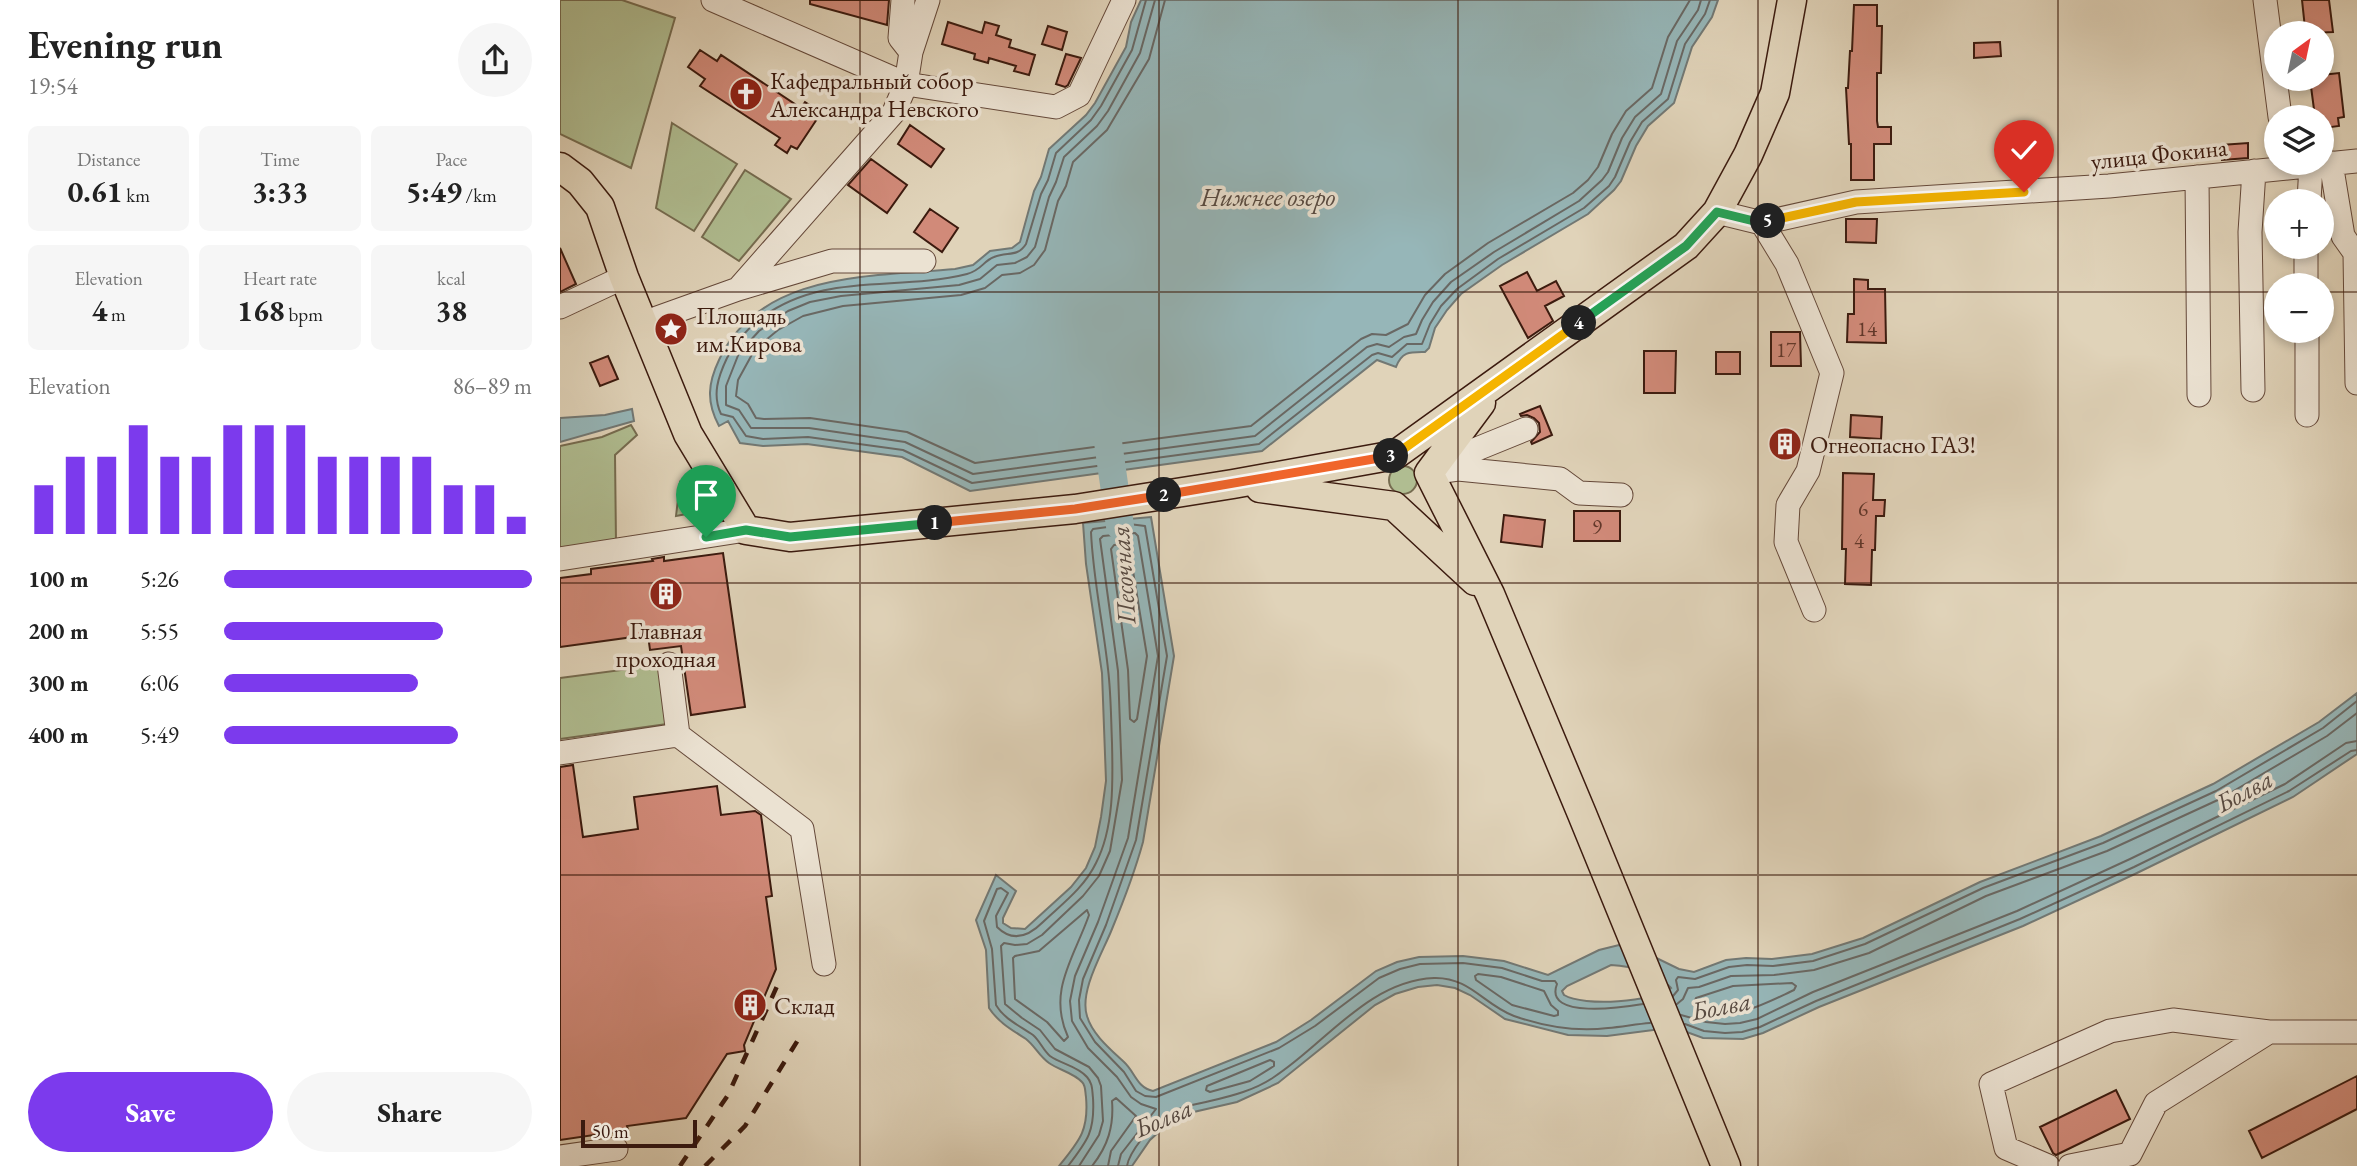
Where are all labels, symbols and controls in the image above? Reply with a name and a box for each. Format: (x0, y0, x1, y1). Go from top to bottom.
text: Evening run (28, 20, 223, 69)
north arrow (2264, 21, 2334, 91)
map controls (2264, 21, 2334, 343)
button: share (458, 23, 532, 97)
place label: Кафедральный собор Александра Невского (769, 65, 979, 124)
text: 19:54 (28, 71, 78, 101)
church icon: Кафедральный собор Александра Невского (727, 75, 765, 113)
button: layers (2264, 105, 2334, 175)
pin (1994, 120, 2054, 192)
icon: check (2005, 131, 2043, 169)
street label: улица Фокина (2089, 131, 2229, 177)
text: Distance (77, 147, 140, 172)
text: Time (260, 147, 300, 172)
text: Pace (435, 147, 467, 172)
text: 0.61 (67, 172, 122, 211)
text: 3:33 (252, 172, 308, 211)
text: 5:49 (406, 172, 462, 211)
water label: Нижнее озеро (1200, 180, 1336, 214)
text: km (122, 183, 150, 208)
text: /km (462, 183, 497, 208)
button: + (2264, 189, 2334, 259)
pin: 5 (1750, 204, 1786, 238)
text: 5 (1762, 208, 1773, 233)
text: Elevation (74, 266, 143, 291)
text: Heart rate (243, 266, 317, 291)
text: kcal (437, 266, 466, 291)
button: − (2264, 273, 2334, 343)
text: 4 (91, 291, 107, 330)
text: 168 (237, 291, 285, 330)
text: 38 (435, 291, 467, 330)
place label: Площадь им.Кирова (696, 300, 802, 359)
text: m (107, 302, 126, 327)
text: bpm (285, 302, 323, 327)
pin: 4 (1562, 306, 1596, 340)
place icon: Площадь им.Кирова (652, 310, 690, 348)
text: 4 (1573, 310, 1584, 335)
house number: 14 (1857, 315, 1878, 342)
house number: 17 (1776, 336, 1797, 363)
text: Elevation (28, 371, 111, 401)
text: 86–89 m (453, 371, 532, 401)
building icon: Огнеопасно ГАЗ! (1766, 425, 1804, 463)
place label: Огнеопасно ГАЗ! (1810, 429, 1976, 460)
pin: 3 (1374, 438, 1408, 474)
text: 3 (1385, 443, 1396, 468)
pin (676, 465, 736, 537)
icon: arrive (687, 476, 725, 514)
pin: 2 (1146, 477, 1182, 512)
text: 2 (1158, 482, 1169, 507)
house number: 6 (1858, 495, 1868, 522)
pin: 1 (918, 505, 952, 540)
text: 1 (929, 510, 940, 535)
house number: 9 (1592, 513, 1602, 540)
water label: Песочная (1103, 525, 1143, 626)
house number: 4 (1854, 527, 1865, 554)
text: 100 m (28, 564, 89, 594)
text: 5:26 (140, 564, 179, 594)
building icon: Главная проходная (647, 575, 685, 613)
place label: Главная проходная (616, 615, 716, 674)
text: 200 m (28, 616, 89, 646)
text: 5:55 (140, 616, 179, 646)
text: 300 m (28, 668, 89, 698)
text: 6:06 (140, 668, 179, 698)
text: 400 m (28, 720, 89, 750)
text: 5:49 (140, 720, 179, 750)
water label: Болва (2209, 762, 2278, 821)
water label: Болва (1687, 984, 1754, 1029)
building icon: Склад (731, 986, 769, 1024)
place label: Склад (774, 990, 835, 1021)
button: Save (28, 1072, 273, 1152)
button: Share (287, 1072, 532, 1152)
water label: Болва (1128, 1091, 1197, 1146)
scale bar (581, 1117, 696, 1149)
text: 50 m (592, 1119, 629, 1144)

